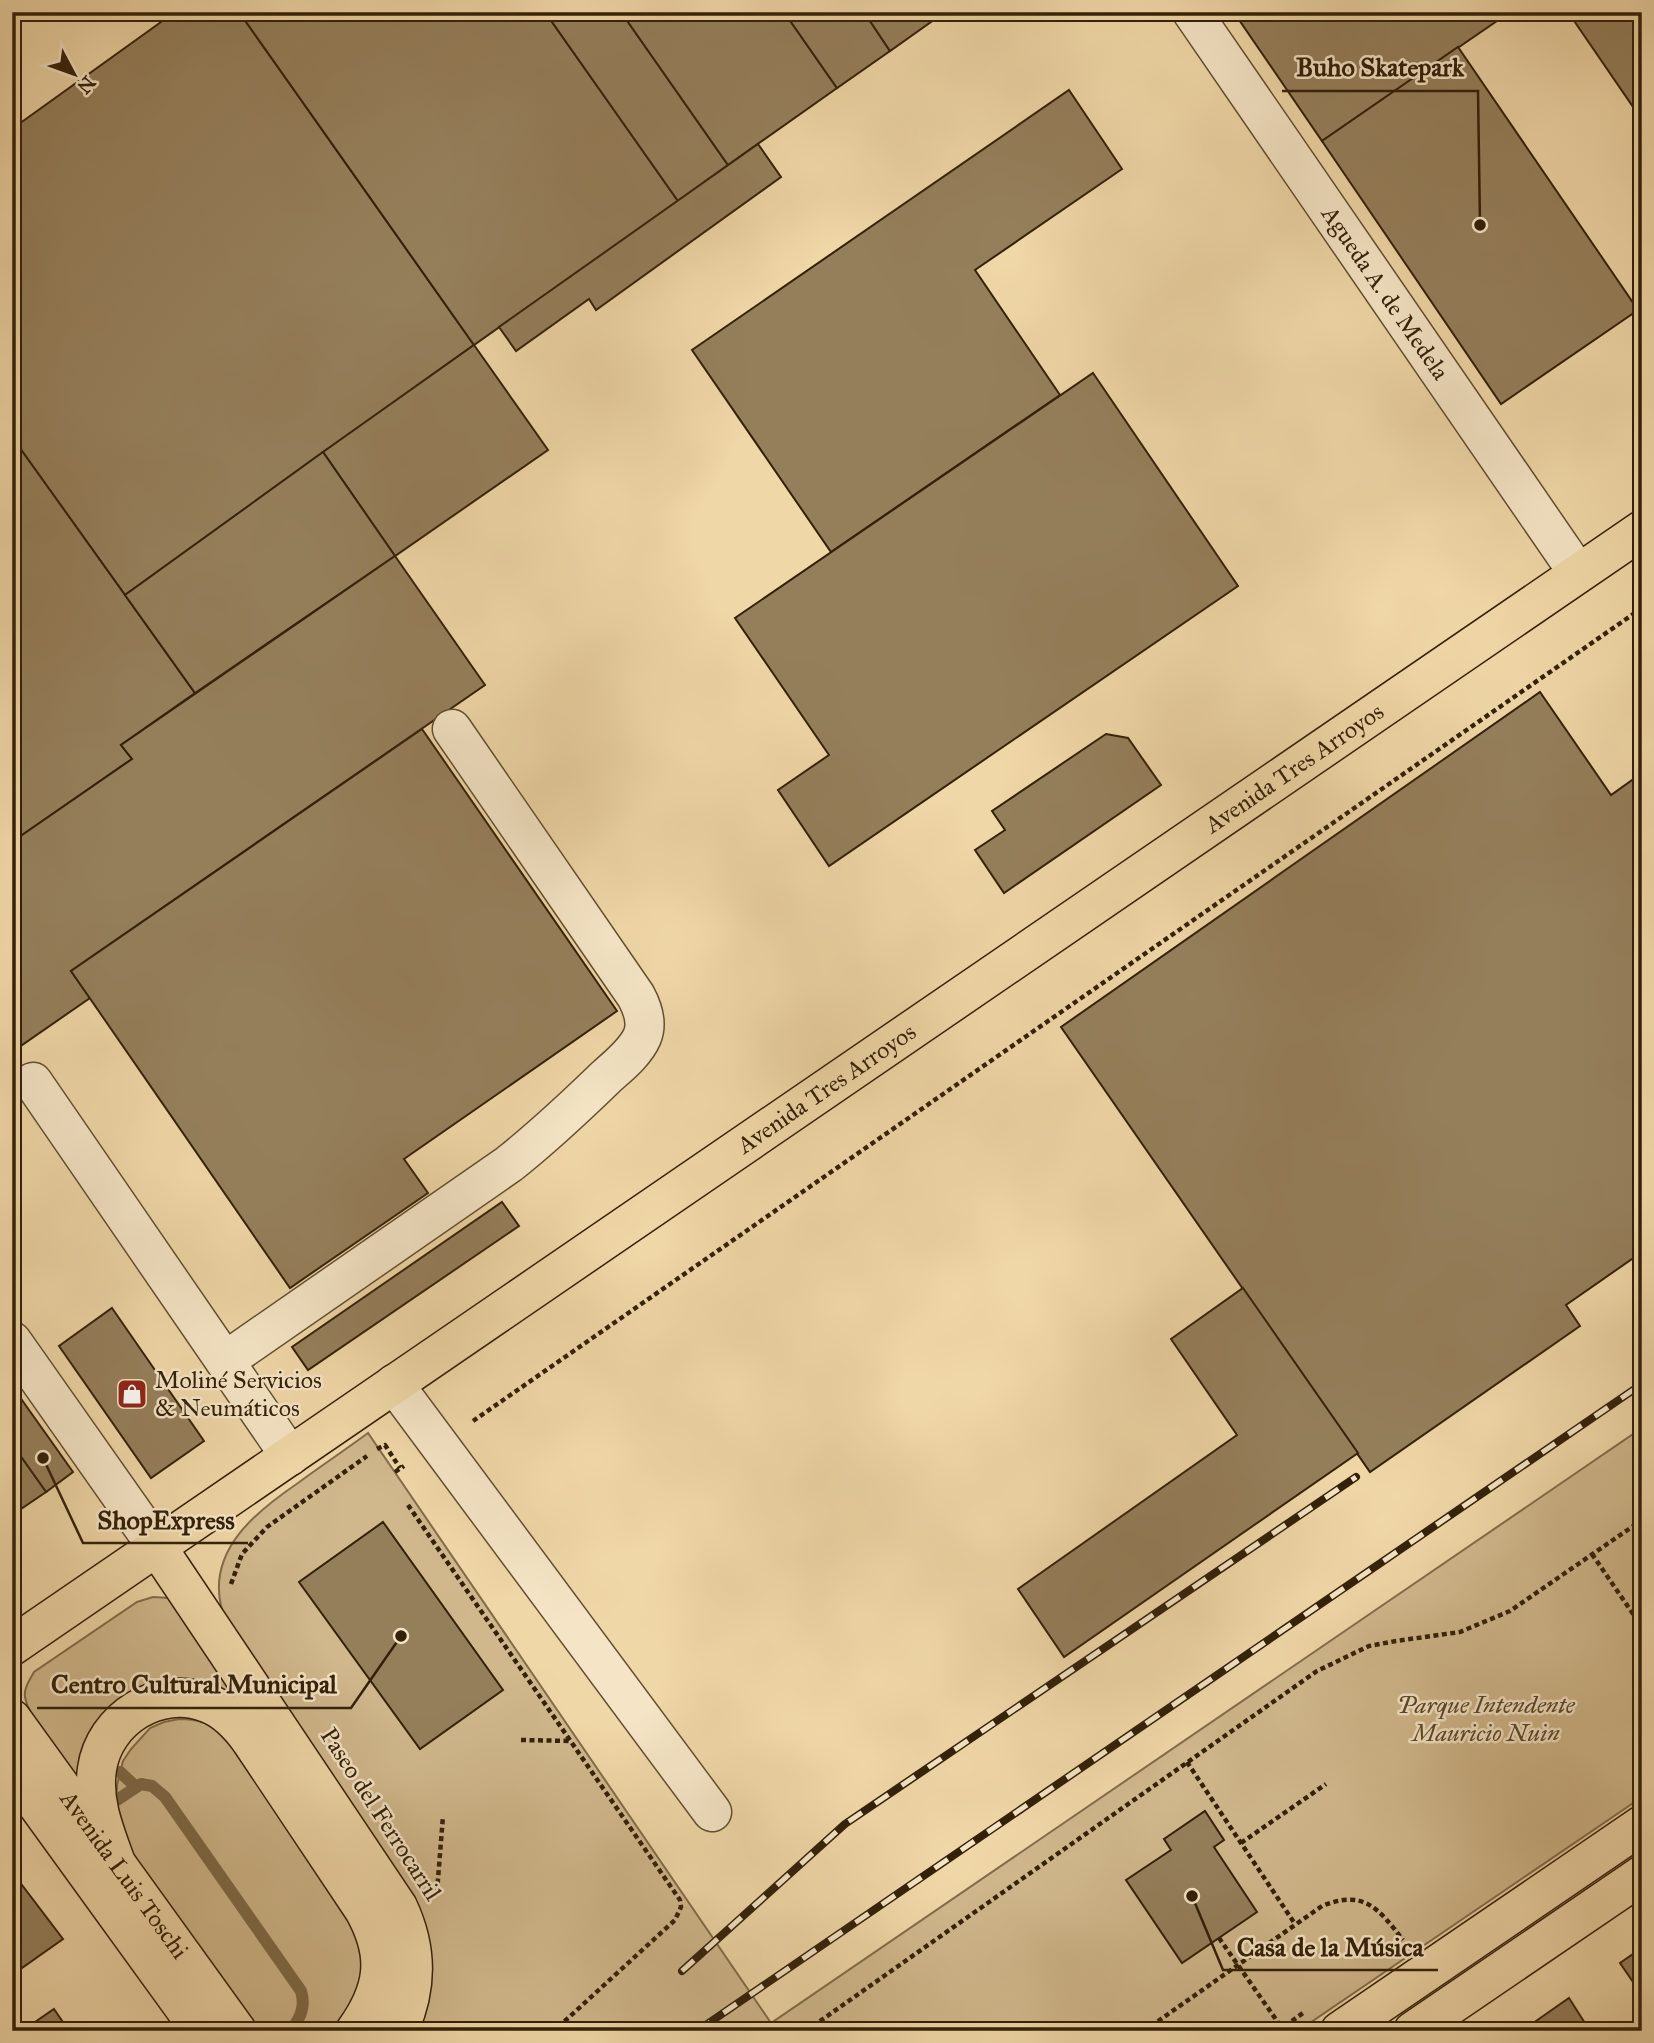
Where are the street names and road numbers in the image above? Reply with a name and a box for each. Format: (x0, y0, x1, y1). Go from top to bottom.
street label: Agueda A. de Medela (1314, 199, 1456, 386)
street label: Avenida Tres Arroyos (1198, 696, 1389, 840)
street label: Avenida Tres Arroyos (730, 1017, 922, 1161)
street label: Paseo del Ferrocarril (314, 1722, 448, 1906)
street label: Avenida Luis Toschi (53, 1784, 195, 1965)

